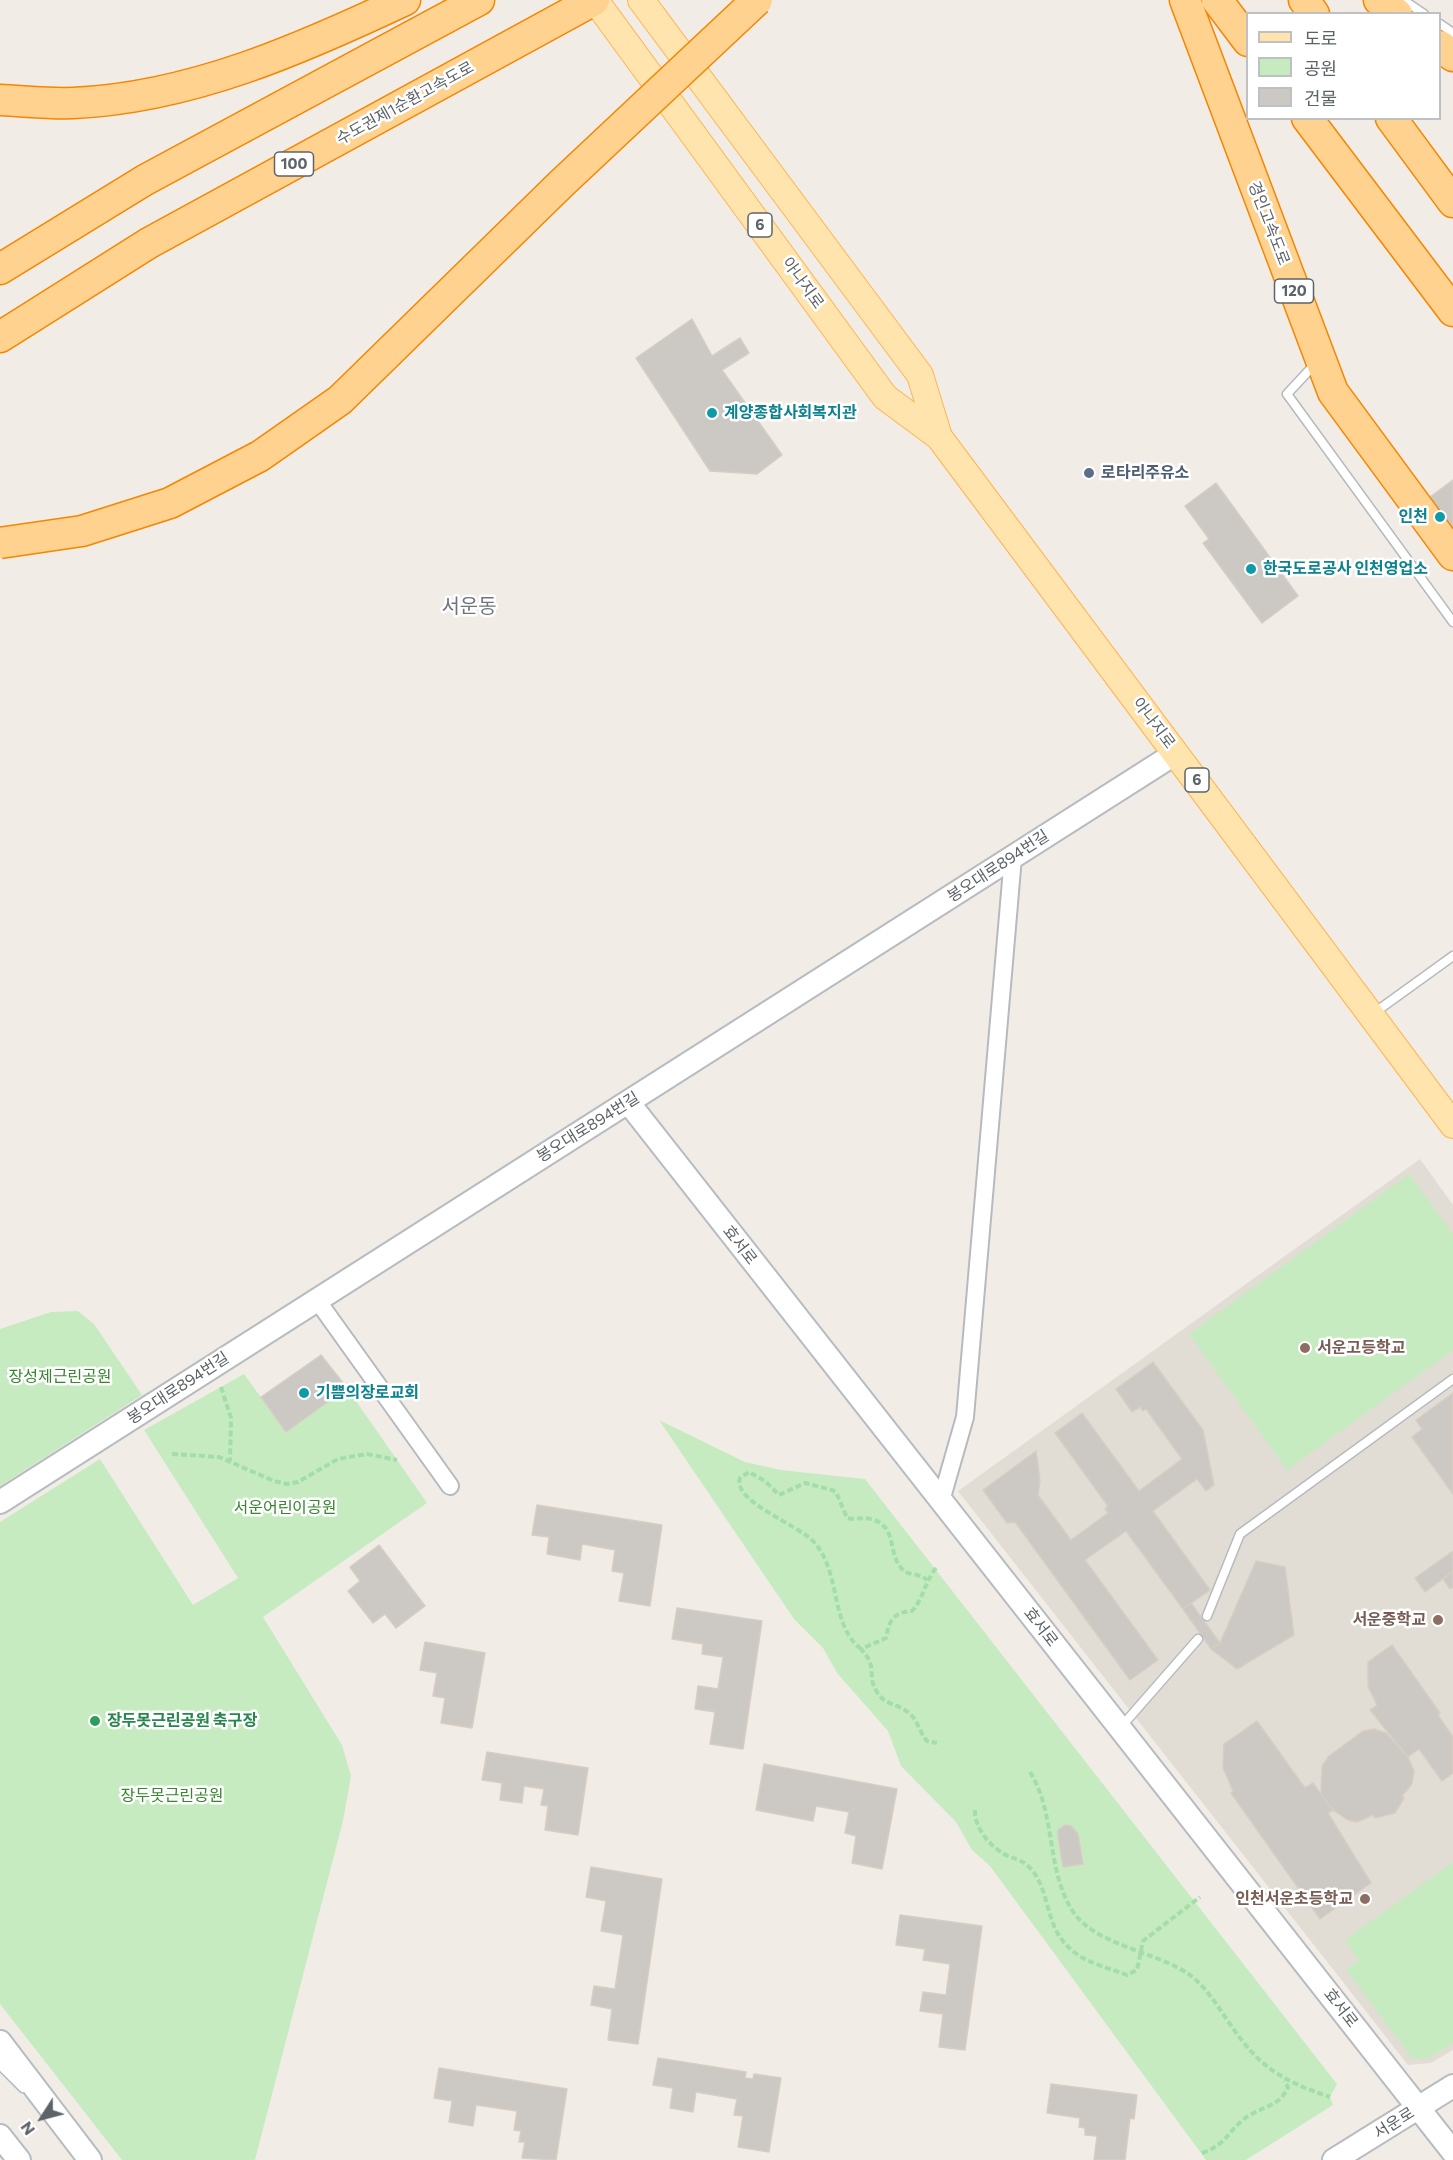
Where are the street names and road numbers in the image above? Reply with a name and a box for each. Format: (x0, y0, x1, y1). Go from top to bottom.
street label: 수도권제1순환고속도로 (333, 57, 477, 149)
road number: 100 (274, 152, 314, 176)
street label: 경인고속도로 (1244, 178, 1294, 268)
road number: 6 (748, 213, 772, 237)
street label: 아나지로 (778, 254, 828, 312)
road number: 120 (1274, 279, 1314, 303)
street label: 아나지로 (1129, 694, 1179, 752)
road number: 6 (1185, 768, 1209, 792)
street label: 봉오대로894번길 (944, 826, 1052, 906)
street label: 봉오대로894번길 (533, 1088, 643, 1166)
street label: 효서로 (719, 1222, 761, 1268)
street label: 봉오대로894번길 (124, 1348, 232, 1428)
street label: 효서로 (1020, 1604, 1062, 1650)
street label: 효서로 (1320, 1985, 1362, 2031)
street label: 서운로 (1370, 2103, 1418, 2143)

